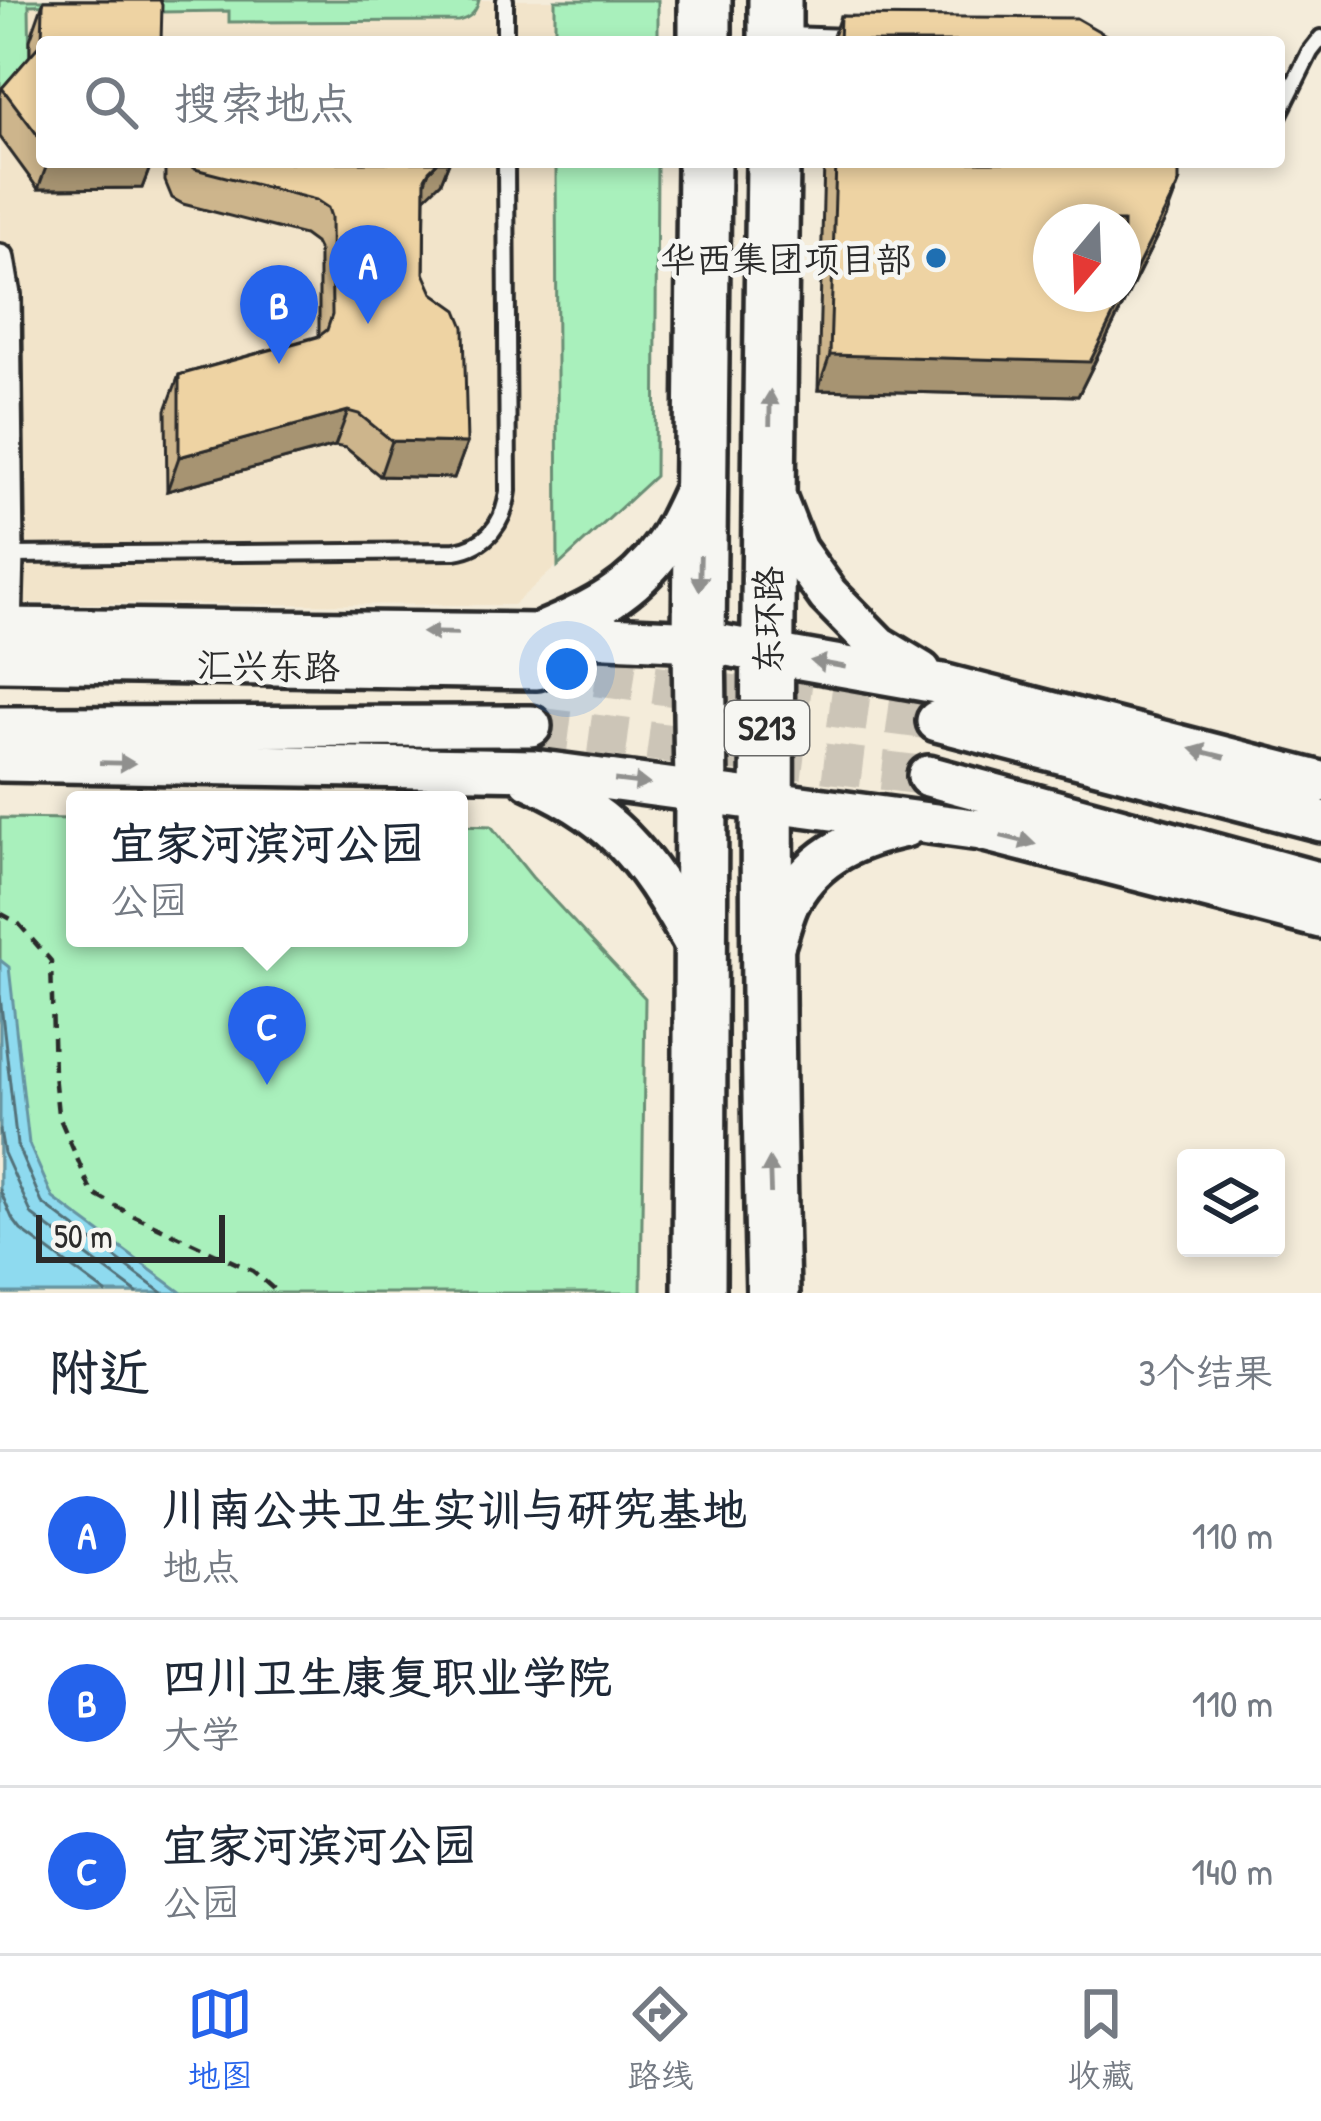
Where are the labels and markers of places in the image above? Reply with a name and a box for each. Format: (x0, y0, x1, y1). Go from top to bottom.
pin: A (329, 225, 407, 324)
place label: 华西集团项目部 (660, 234, 912, 283)
marker: 华西集团项目部 (923, 245, 949, 271)
pin: B (240, 265, 318, 364)
pin: C (228, 986, 306, 1085)

